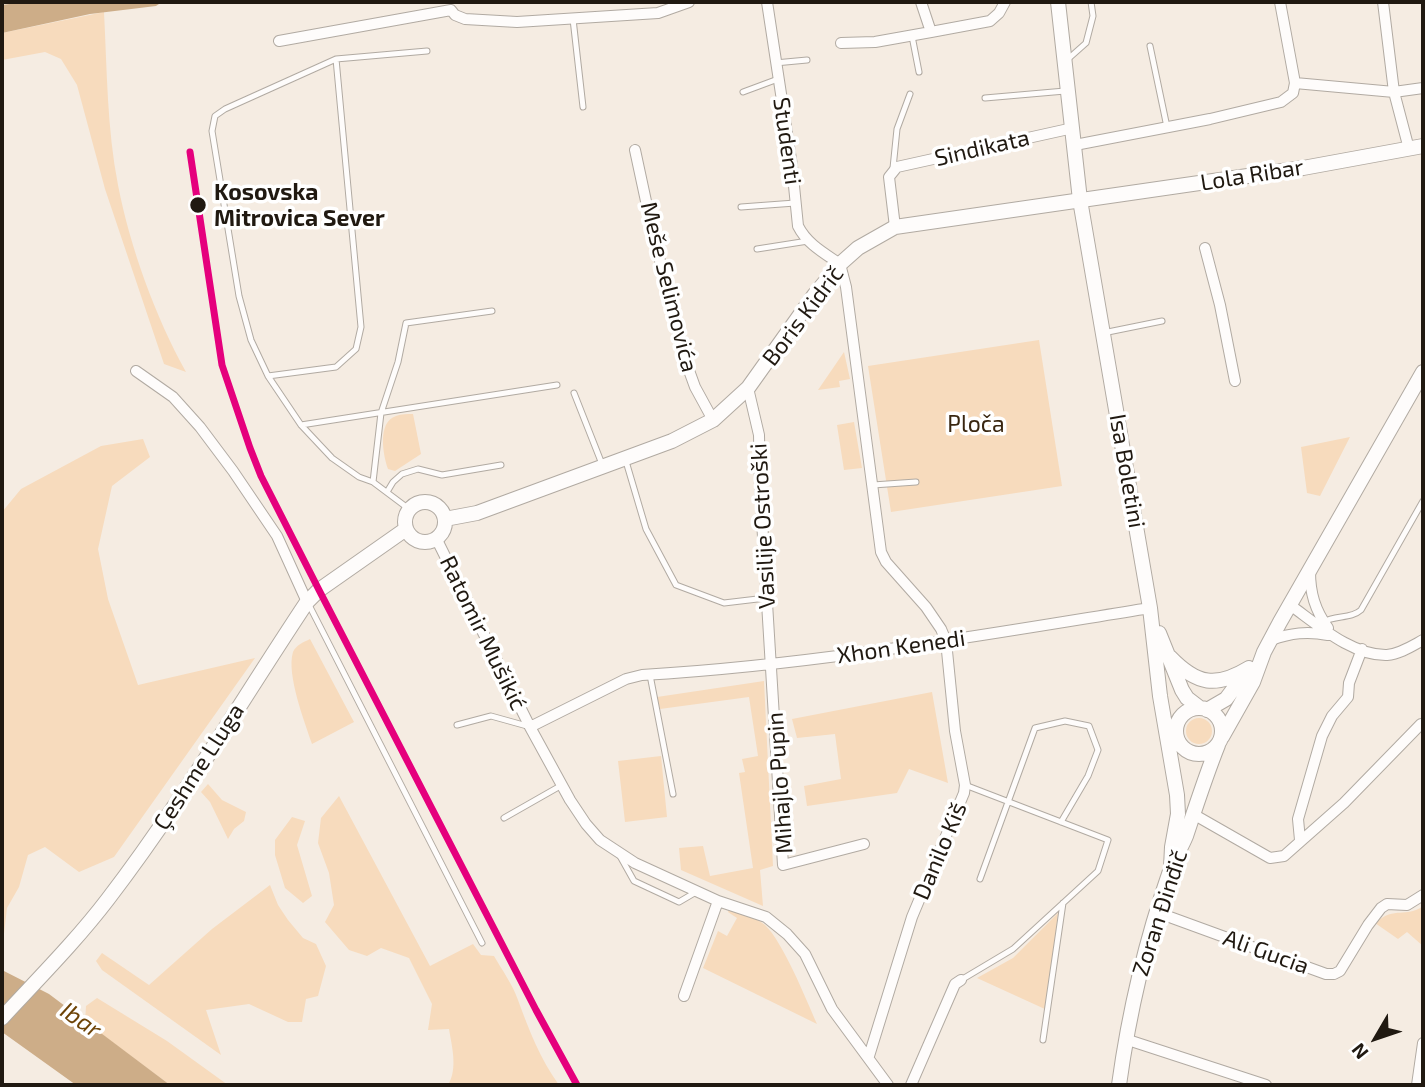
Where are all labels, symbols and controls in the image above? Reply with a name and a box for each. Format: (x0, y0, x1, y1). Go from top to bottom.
street label: Studenti (767, 96, 807, 186)
street label: Sindikata (932, 124, 1032, 172)
street label: Lola Ribar (1198, 153, 1306, 197)
place label: Kosovska Mitrovica Sever (214, 178, 385, 232)
marker: Kosovska Mitrovica Sever (188, 195, 208, 215)
street label: Meše Selimovića (635, 199, 703, 375)
street label: Boris Kidrič (757, 261, 849, 371)
park label: Ploča (947, 410, 1005, 438)
street label: Isa Boletini (1103, 412, 1151, 530)
street label: Vasilije Ostroški (745, 442, 781, 610)
street label: Ratomir Mušikić (434, 551, 532, 715)
street label: Xhon Kenedi (835, 624, 967, 670)
street label: Çeshme Lluga (148, 699, 250, 835)
street label: Mihajlo Pupin (761, 711, 799, 855)
street label: Danilo Kiš (907, 798, 973, 904)
street label: Zoran Đinđič (1127, 846, 1193, 980)
street label: Ali Gucia (1219, 924, 1313, 980)
water label: Ibar (55, 996, 107, 1044)
north arrow (1341, 1003, 1411, 1073)
text: N (1346, 1039, 1373, 1064)

